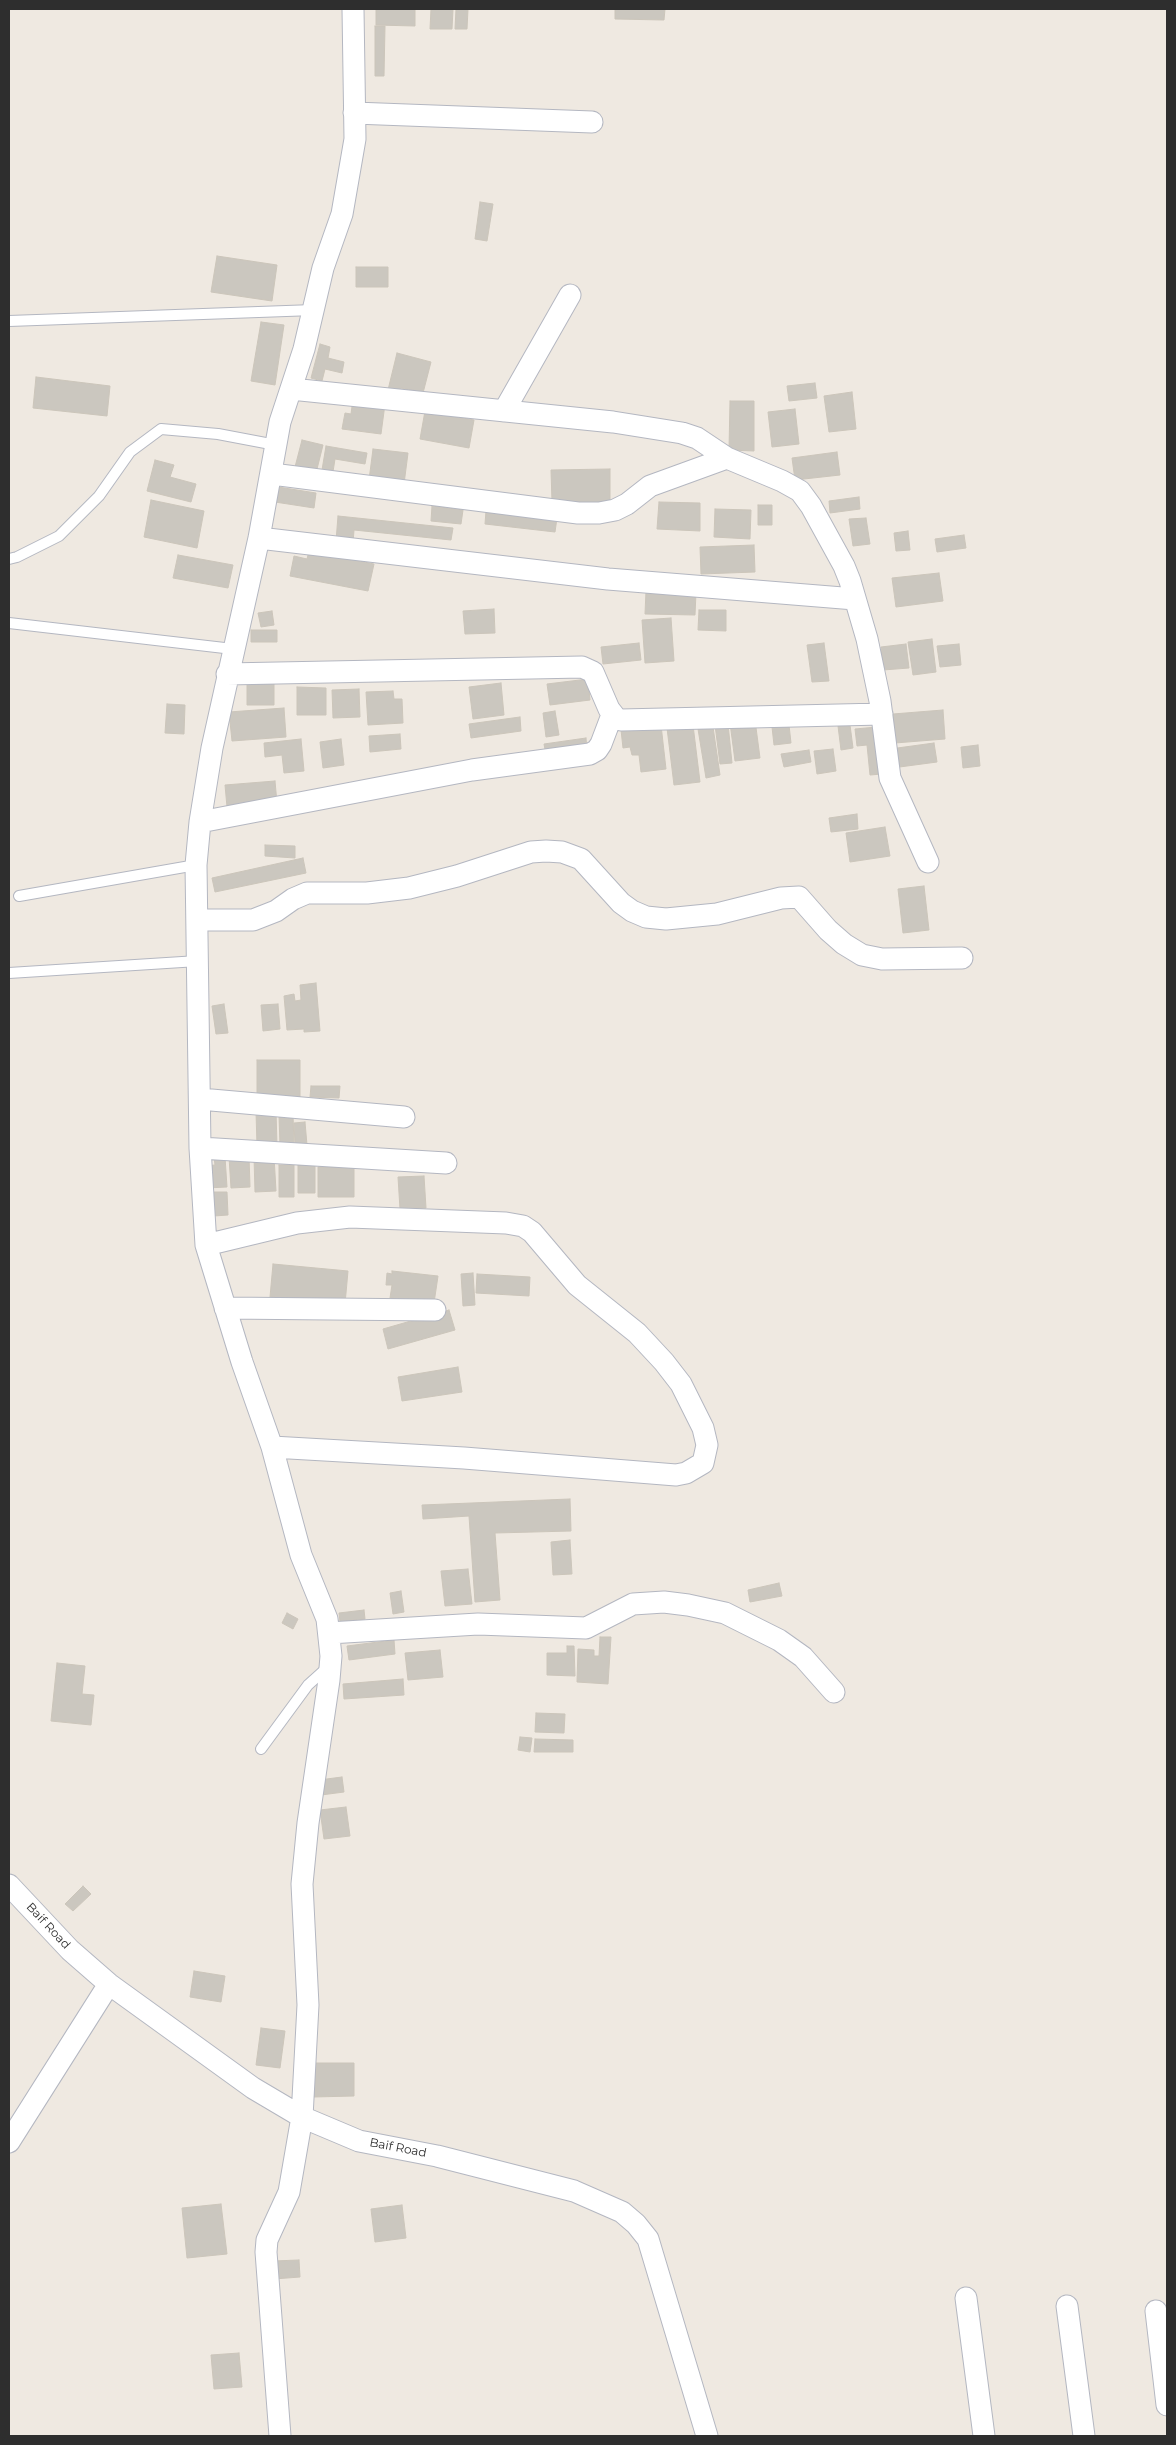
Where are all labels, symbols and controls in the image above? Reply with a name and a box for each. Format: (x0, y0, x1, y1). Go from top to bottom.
street label: Baif Road (23, 1900, 73, 1952)
street label: Baif Road (368, 2135, 428, 2161)

